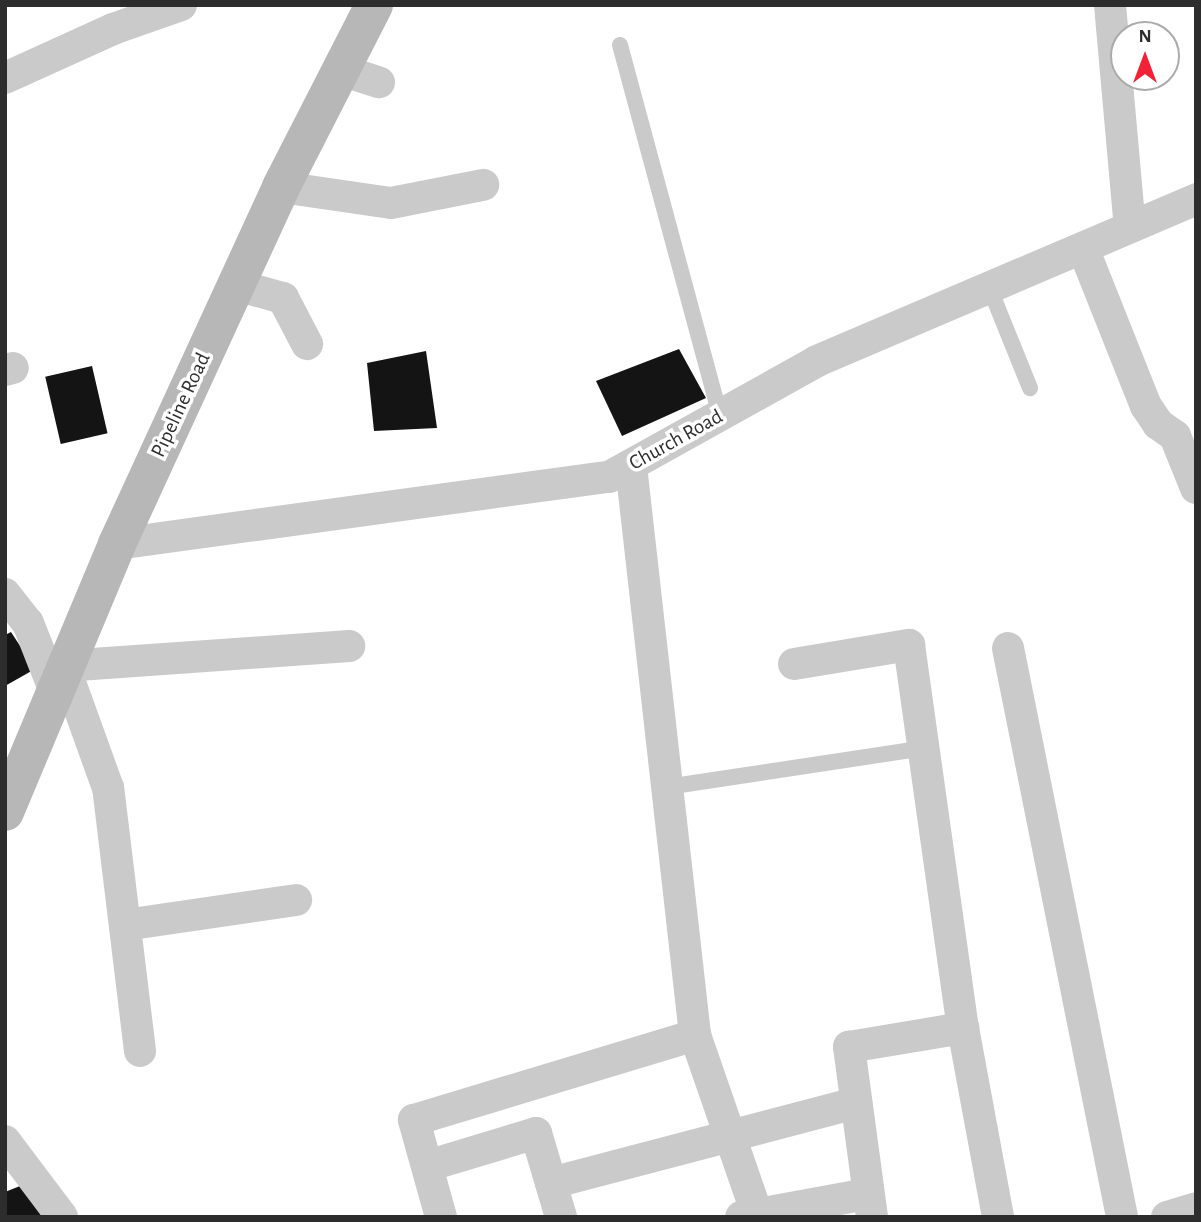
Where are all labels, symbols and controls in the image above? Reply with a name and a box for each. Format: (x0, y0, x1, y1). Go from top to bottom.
north arrow (1110, 21, 1180, 91)
text: N (1138, 27, 1152, 46)
street label: Pipeline Road (146, 349, 216, 461)
street label: Church Road (625, 404, 727, 476)

